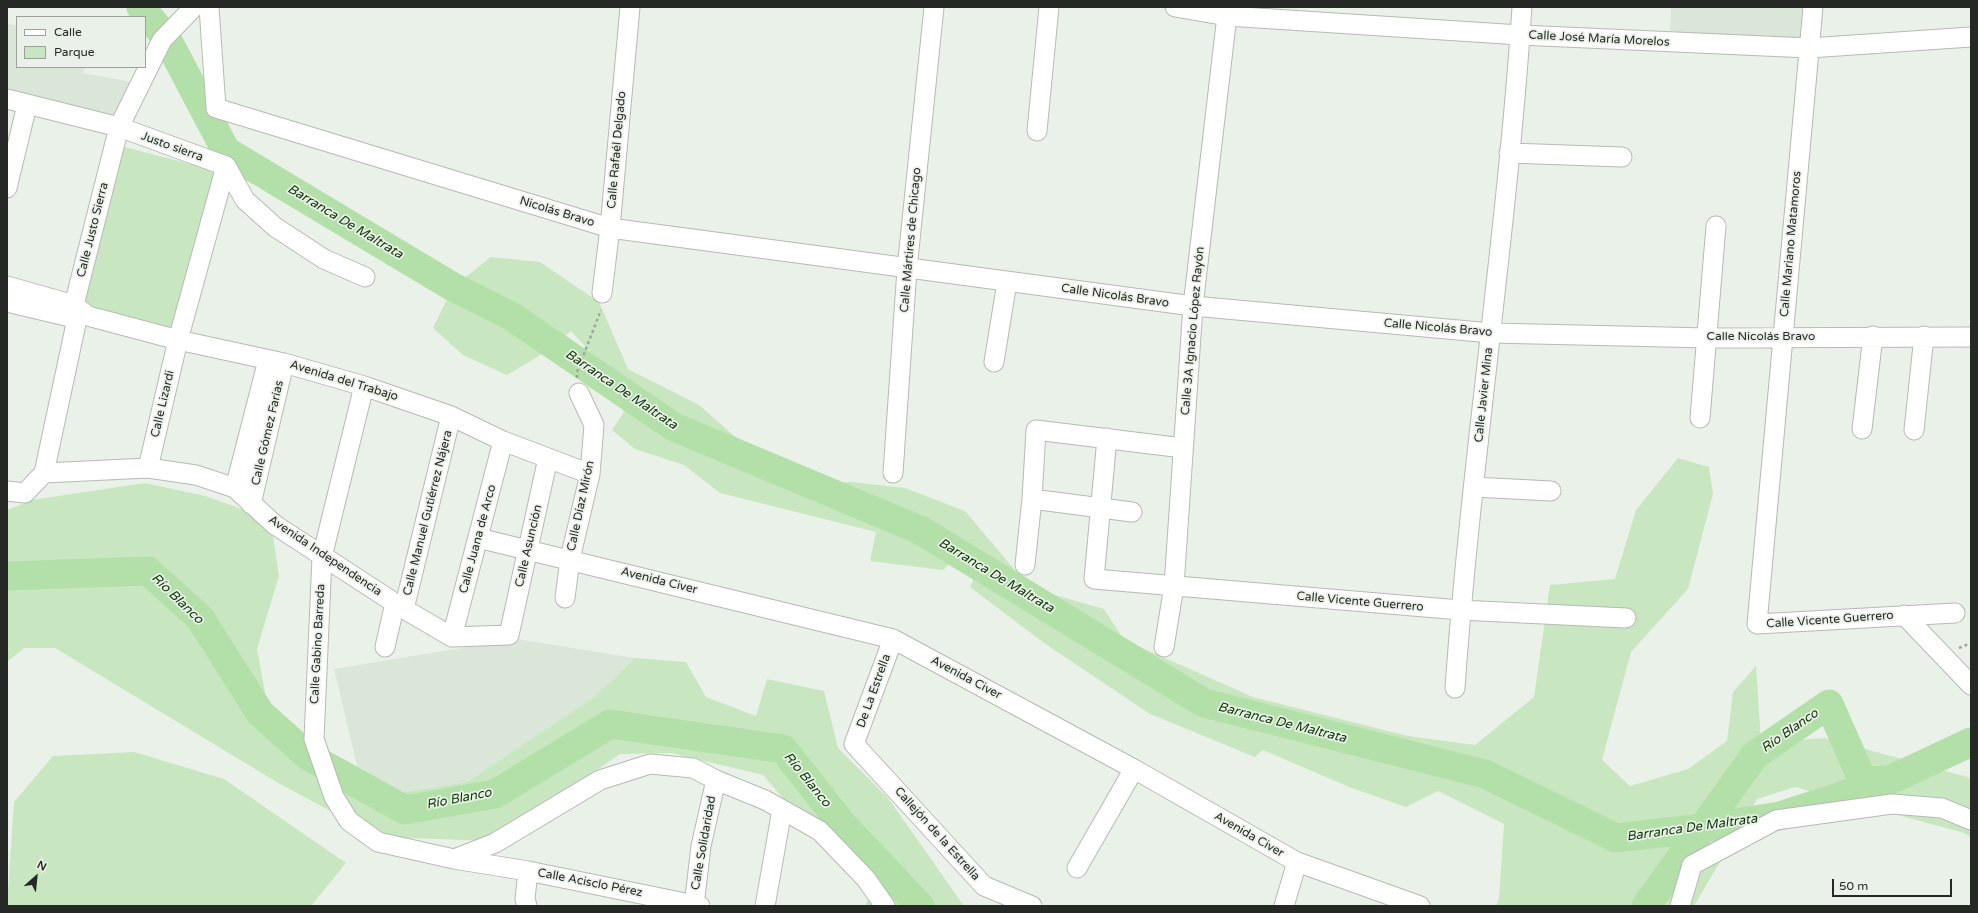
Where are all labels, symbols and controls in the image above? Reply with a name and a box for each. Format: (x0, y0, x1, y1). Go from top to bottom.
legend (16, 16, 146, 68)
text: Calle (54, 25, 82, 39)
street label: Calle José María Morelos (1528, 28, 1670, 50)
text: Parque (54, 45, 95, 59)
street label: Calle Rafaél Delgado (605, 91, 629, 209)
street label: Justo sierra (139, 129, 205, 165)
street label: Calle Mártires de Chicago (897, 167, 925, 313)
street label: Calle Mariano Matamoros (1777, 170, 1805, 318)
street label: Calle Justo Sierra (74, 181, 112, 279)
water label: Barranca De Maltrata (284, 181, 406, 263)
street label: Nicolás Bravo (518, 194, 596, 230)
street label: Calle 3A Ignacio López Rayón (1178, 246, 1208, 416)
street label: Calle Nicolás Bravo (1060, 281, 1170, 311)
street label: Calle Nicolás Bravo (1383, 316, 1493, 340)
street label: Calle Nicolás Bravo (1707, 330, 1815, 344)
water label: Barranca De Maltrata (562, 347, 680, 433)
street label: Calle Javier Mina (1472, 347, 1496, 443)
street label: Avenida del Trabajo (288, 358, 400, 404)
street label: Calle Lizardi (148, 369, 178, 439)
street label: Calle Gómez Farías (249, 379, 287, 487)
street label: Calle Manuel Gutiérrez Nájera (400, 429, 456, 597)
street label: Calle Díaz Mirón (564, 459, 598, 553)
street label: Calle Juana de Arco (457, 483, 499, 595)
street label: Calle Asunción (513, 503, 545, 589)
street label: Avenida Independencia (266, 513, 384, 599)
water label: Barranca De Maltrata (935, 535, 1057, 617)
street label: Avenida Civer (619, 565, 699, 597)
water label: Río Blanco (148, 570, 206, 628)
street label: Calle Gabino Barreda (308, 584, 328, 704)
street label: Calle Vicente Guerrero (1296, 589, 1424, 615)
street label: Calle Vicente Guerrero (1766, 608, 1894, 632)
street label: De La Estrella (854, 652, 894, 730)
street label: Avenida Civer (928, 653, 1004, 703)
water label: Barranca De Maltrata (1216, 699, 1348, 747)
water label: Río Blanco (1759, 706, 1821, 756)
water label: Río Blanco (780, 749, 834, 811)
street label: Callejón de la Estrella (891, 784, 983, 884)
water label: Río Blanco (425, 785, 493, 813)
street label: Calle Solidaridad (689, 795, 719, 891)
street label: Avenida Civer (1211, 809, 1287, 861)
water label: Barranca De Maltrata (1626, 811, 1758, 845)
north arrow (16, 857, 56, 897)
text: N (35, 858, 49, 874)
street label: Calle Acisclo Pérez (536, 866, 644, 900)
scale bar (1834, 871, 1954, 897)
text: 50 m (1839, 879, 1868, 893)

